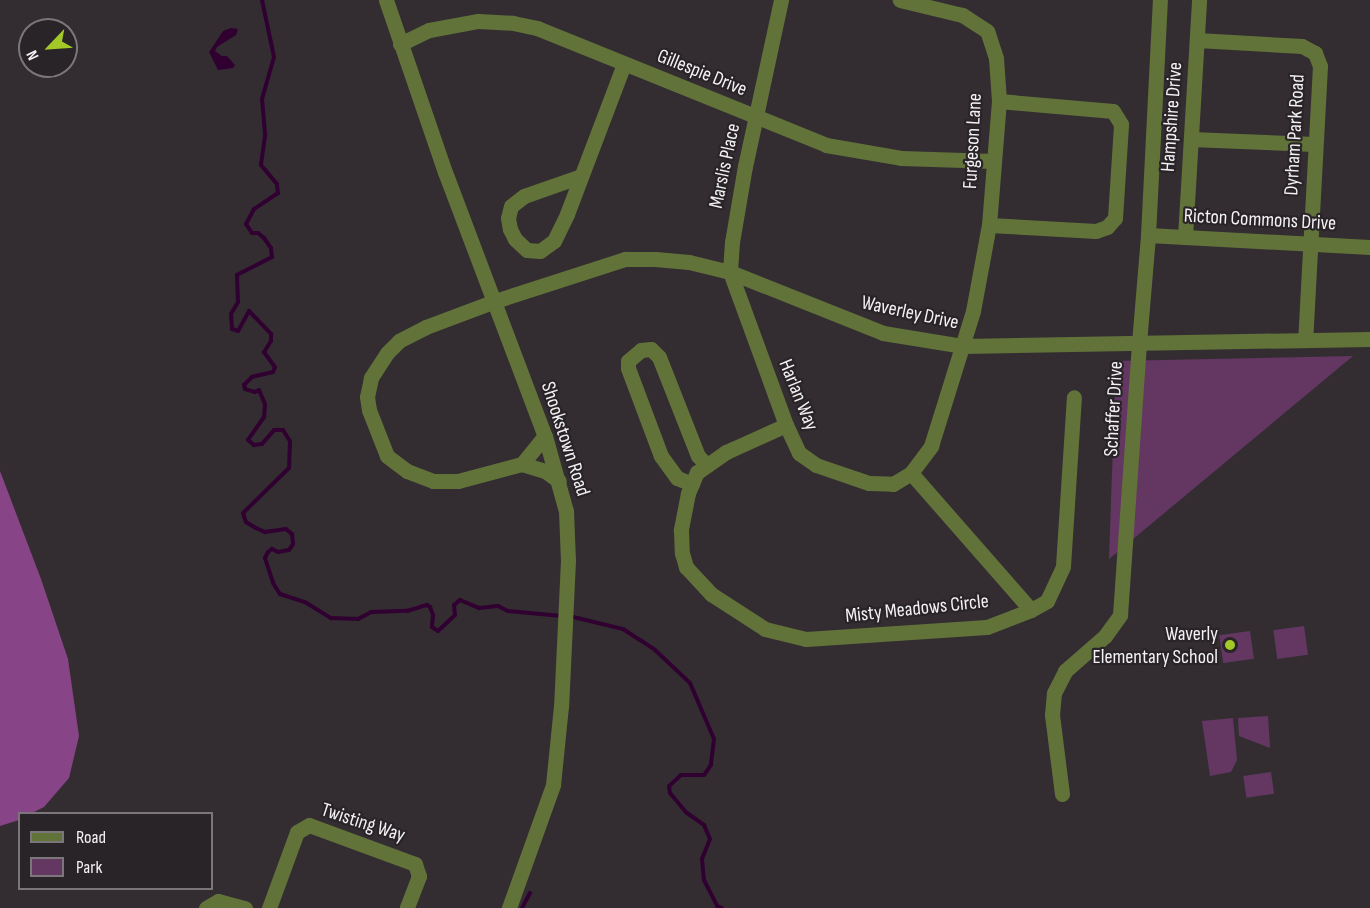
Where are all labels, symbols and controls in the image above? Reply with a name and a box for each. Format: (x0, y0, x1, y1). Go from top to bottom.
north arrow (18, 18, 78, 78)
street label: Gillespie Drive (654, 44, 750, 102)
text: N (23, 47, 43, 63)
street label: Hampshire Drive (1156, 61, 1188, 173)
street label: Dyrham Park Road (1280, 74, 1310, 196)
street label: Furgeson Lane (959, 92, 987, 190)
street label: Marslis Place (704, 121, 746, 211)
street label: Ricton Commons Drive (1183, 204, 1337, 236)
street label: Waverley Drive (859, 291, 961, 335)
street label: Harlan Way (773, 356, 823, 434)
street label: Schaffer Drive (1100, 361, 1128, 457)
street label: Shookstown Road (535, 379, 595, 499)
street label: Misty Meadows Circle (844, 590, 990, 628)
place label: Waverly Elementary School (1092, 622, 1218, 669)
marker: Waverly Elementary School (1223, 638, 1237, 652)
street label: Twisting Way (318, 798, 408, 848)
legend (18, 812, 213, 890)
text: Road (76, 827, 106, 848)
text: Park (76, 857, 102, 878)

